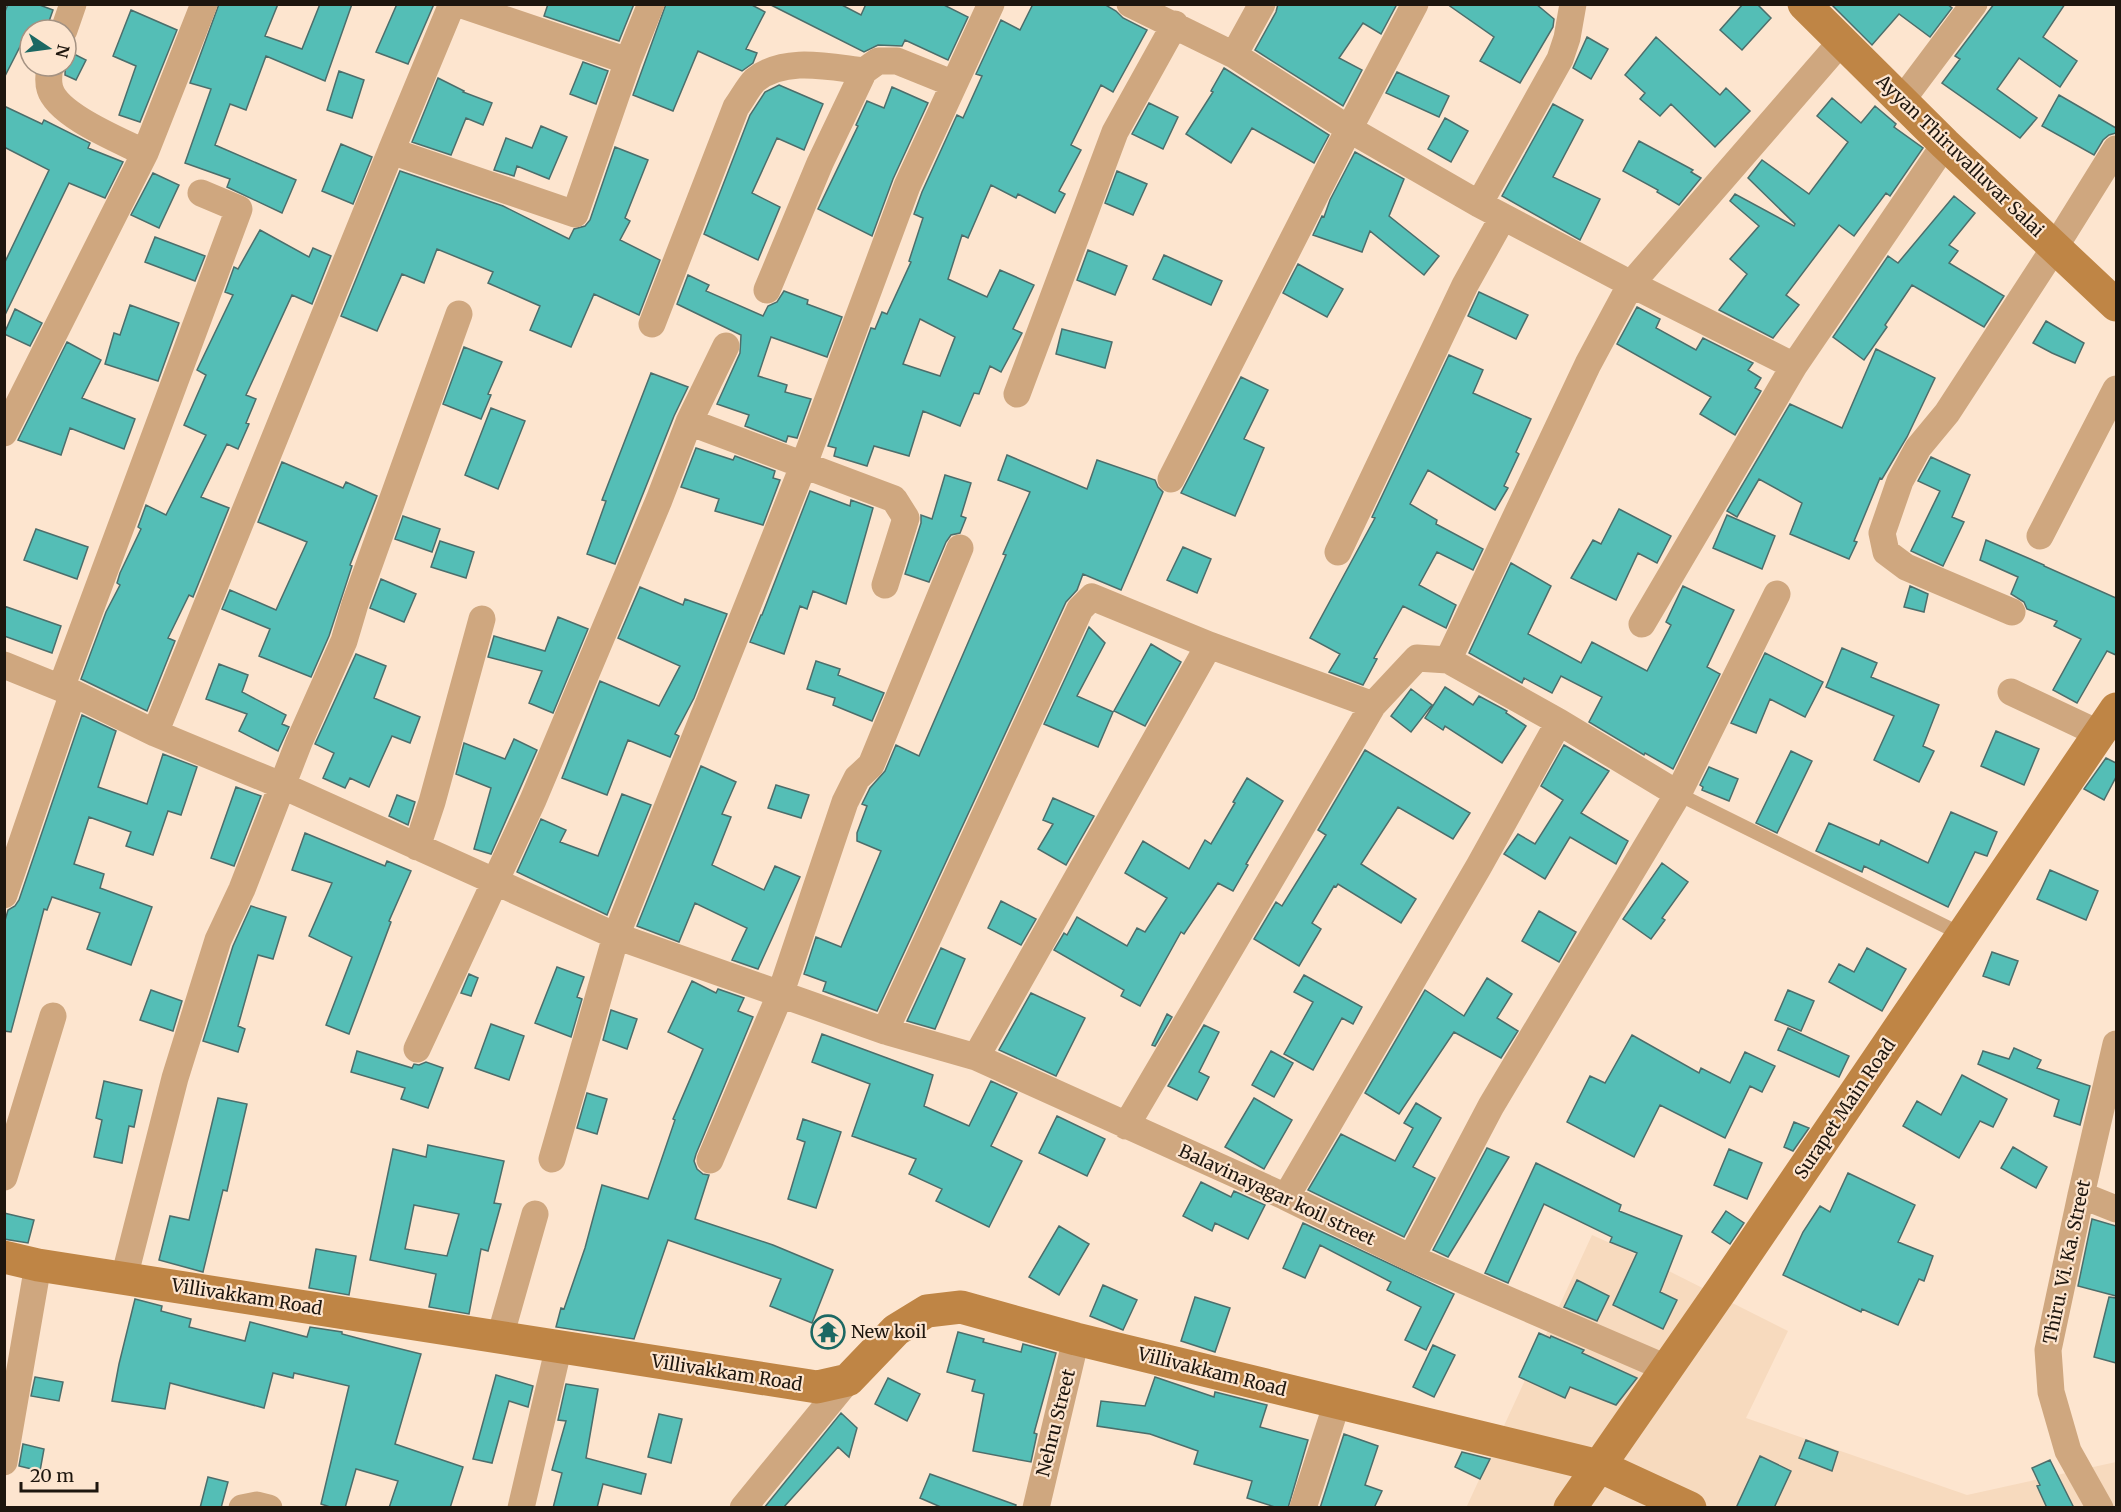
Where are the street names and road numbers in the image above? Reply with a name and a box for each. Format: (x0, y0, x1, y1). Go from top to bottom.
street label: Ayyan Thiruvalluvar Salai (1871, 69, 2049, 242)
street label: Surapet Main Road (1789, 1034, 1900, 1183)
street label: Balavinayagar koil street (1175, 1139, 1379, 1250)
street label: Thiru. Vi. Ka. Street (2038, 1178, 2095, 1346)
street label: Villivakkam Road (169, 1273, 324, 1320)
street label: Villivakkam Road (1134, 1342, 1289, 1401)
street label: Villivakkam Road (649, 1349, 804, 1396)
street label: Nehru Street (1031, 1367, 1080, 1479)

